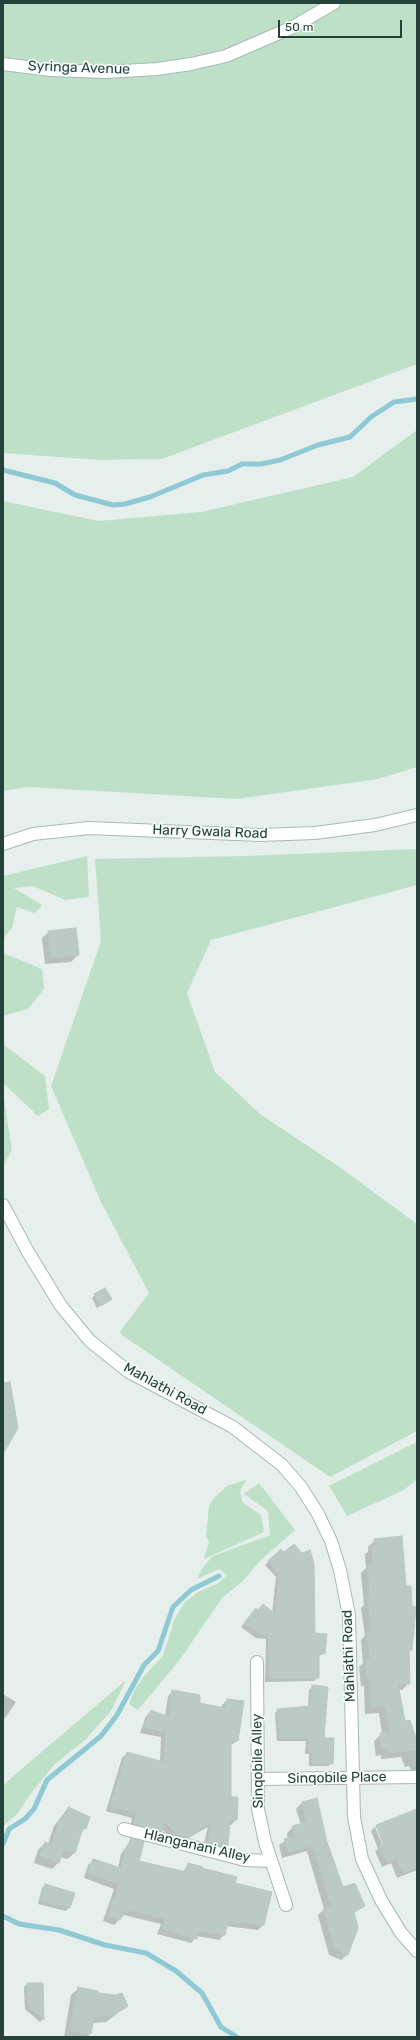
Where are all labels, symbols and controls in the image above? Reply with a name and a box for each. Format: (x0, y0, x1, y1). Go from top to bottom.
scale bar (280, 12, 404, 38)
text: 50 m (285, 20, 313, 34)
street label: Syringa Avenue (28, 58, 130, 78)
street label: Harry Gwala Road (152, 822, 268, 842)
street label: Mahlathi Road (121, 1359, 209, 1419)
street label: Mahlathi Road (339, 1610, 359, 1702)
street label: Sinqobile Alley (249, 1713, 267, 1809)
street label: Sinqobile Place (287, 1769, 387, 1787)
street label: Hlanganani Alley (142, 1826, 252, 1866)

